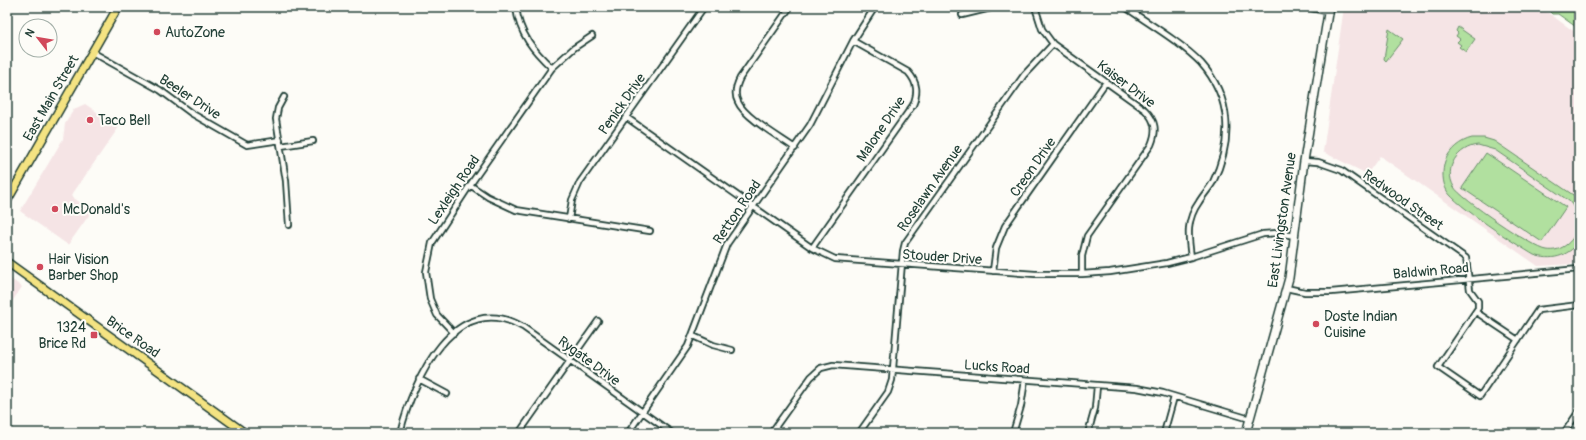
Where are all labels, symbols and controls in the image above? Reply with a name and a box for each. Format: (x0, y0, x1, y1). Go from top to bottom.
north arrow (18, 18, 58, 58)
place label: AutoZone (165, 24, 225, 41)
text: N (22, 26, 38, 40)
marker: AutoZone (152, 27, 162, 37)
street label: East Main Street (19, 52, 83, 144)
street label: Kaiser Drive (1094, 57, 1159, 111)
street label: Penick Drive (595, 70, 649, 138)
street label: Beeler Drive (156, 71, 224, 123)
street label: Malone Drive (853, 93, 909, 165)
place label: Taco Bell (98, 112, 151, 129)
marker: Taco Bell (85, 115, 95, 125)
street label: Creon Drive (1006, 134, 1060, 200)
street label: Roselawn Avenue (894, 141, 966, 235)
street label: East Livingston Avenue (1264, 151, 1300, 289)
street label: Lexleigh Road (424, 152, 484, 228)
street label: Redwood Street (1360, 166, 1447, 234)
street label: Retton Road (709, 177, 765, 247)
place label: McDonald's (63, 201, 131, 218)
marker: McDonald's (50, 204, 60, 214)
street label: Stouder Drive (901, 246, 983, 268)
place label: Hair Vision Barber Shop (48, 251, 119, 284)
street label: Baldwin Road (1392, 259, 1470, 283)
marker: Hair Vision Barber Shop (35, 262, 45, 272)
place label: Doste Indian Cuisine (1324, 308, 1397, 341)
street label: Brice Road (103, 312, 163, 362)
place label: 1324 Brice Rd (39, 319, 86, 352)
marker: Doste Indian Cuisine (1311, 319, 1321, 329)
marker: 1324 Brice Rd (89, 330, 99, 340)
street label: Rygate Drive (555, 333, 623, 389)
street label: Lucks Road (963, 356, 1031, 378)

